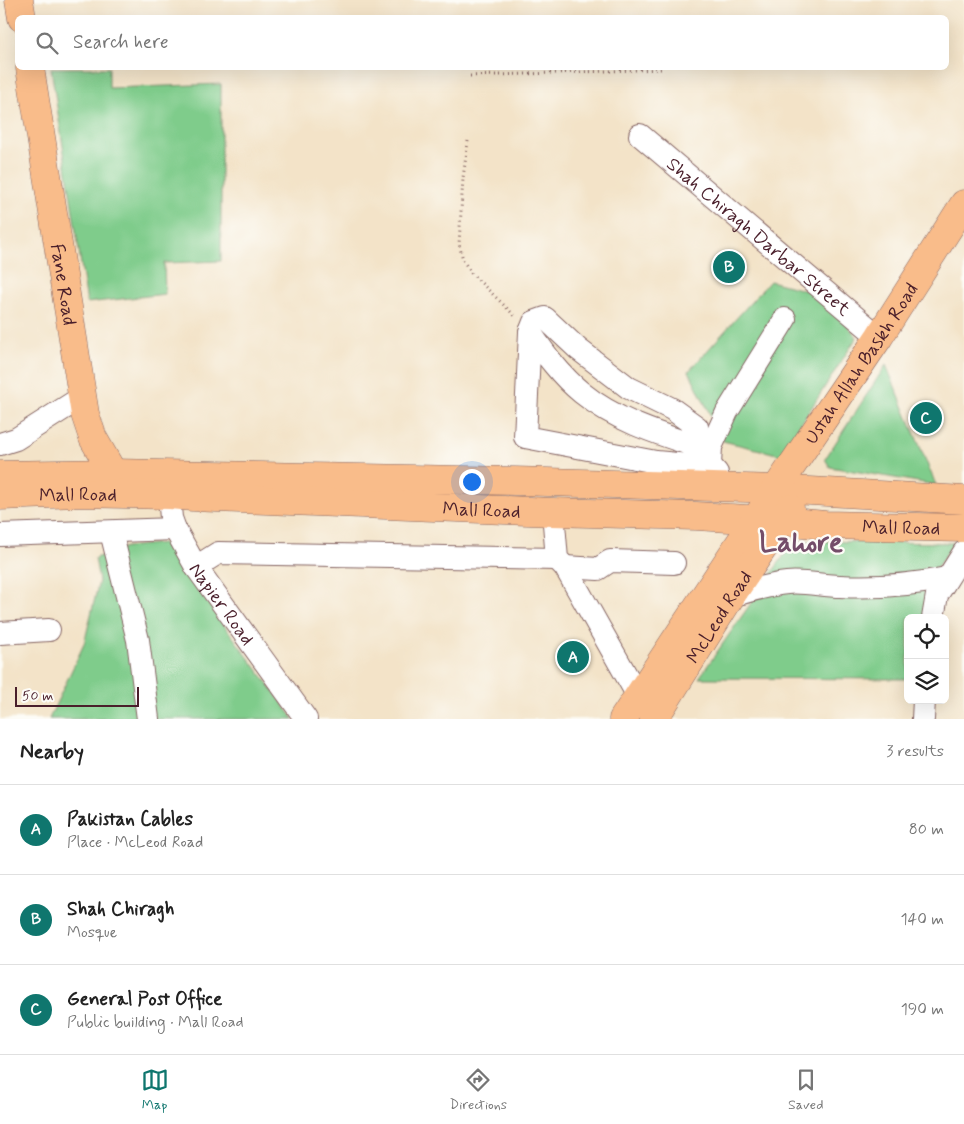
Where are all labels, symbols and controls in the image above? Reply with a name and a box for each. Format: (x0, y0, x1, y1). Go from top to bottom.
search box (15, 15, 949, 70)
icon: search (33, 29, 61, 57)
text: Search here (73, 30, 169, 55)
street label: Shah Chiragh Darbar Street (661, 152, 855, 322)
street label: Fane Road (44, 242, 82, 327)
pin: B (713, 248, 745, 286)
street label: Ustah Allah Baskh Road (799, 278, 924, 449)
pin: C (910, 399, 942, 437)
your location (459, 469, 485, 495)
street label: Mall Road (38, 482, 117, 508)
street label: Mall Road (442, 496, 521, 525)
street label: Mall Road (862, 515, 940, 541)
district label: Lahore (759, 524, 843, 562)
street label: Napier Road (183, 558, 259, 650)
street label: McLeod Road (681, 566, 759, 669)
map controls (904, 614, 949, 704)
button: locate (904, 614, 949, 659)
pin: A (557, 638, 589, 676)
button: layers (904, 659, 949, 704)
scale bar (15, 684, 139, 707)
text: 50 m (22, 687, 53, 705)
text: Nearby (20, 738, 84, 766)
text: 3 results (886, 741, 944, 762)
text: Pakistan Cables (67, 807, 193, 832)
text: A (31, 819, 41, 840)
text: 80 m (909, 819, 944, 840)
text: Place · McLeod Road (67, 832, 203, 853)
text: Shah Chiragh (67, 897, 174, 922)
text: B (31, 909, 41, 930)
text: 140 m (900, 909, 944, 930)
text: Mosque (67, 922, 117, 943)
text: General Post Office (67, 987, 222, 1012)
text: C (30, 999, 42, 1020)
text: 190 m (901, 999, 944, 1020)
text: Public building · Mall Road (67, 1012, 244, 1033)
tab: Map (141, 1066, 169, 1114)
tab: Directions (450, 1066, 507, 1114)
tab: Saved (788, 1066, 823, 1114)

